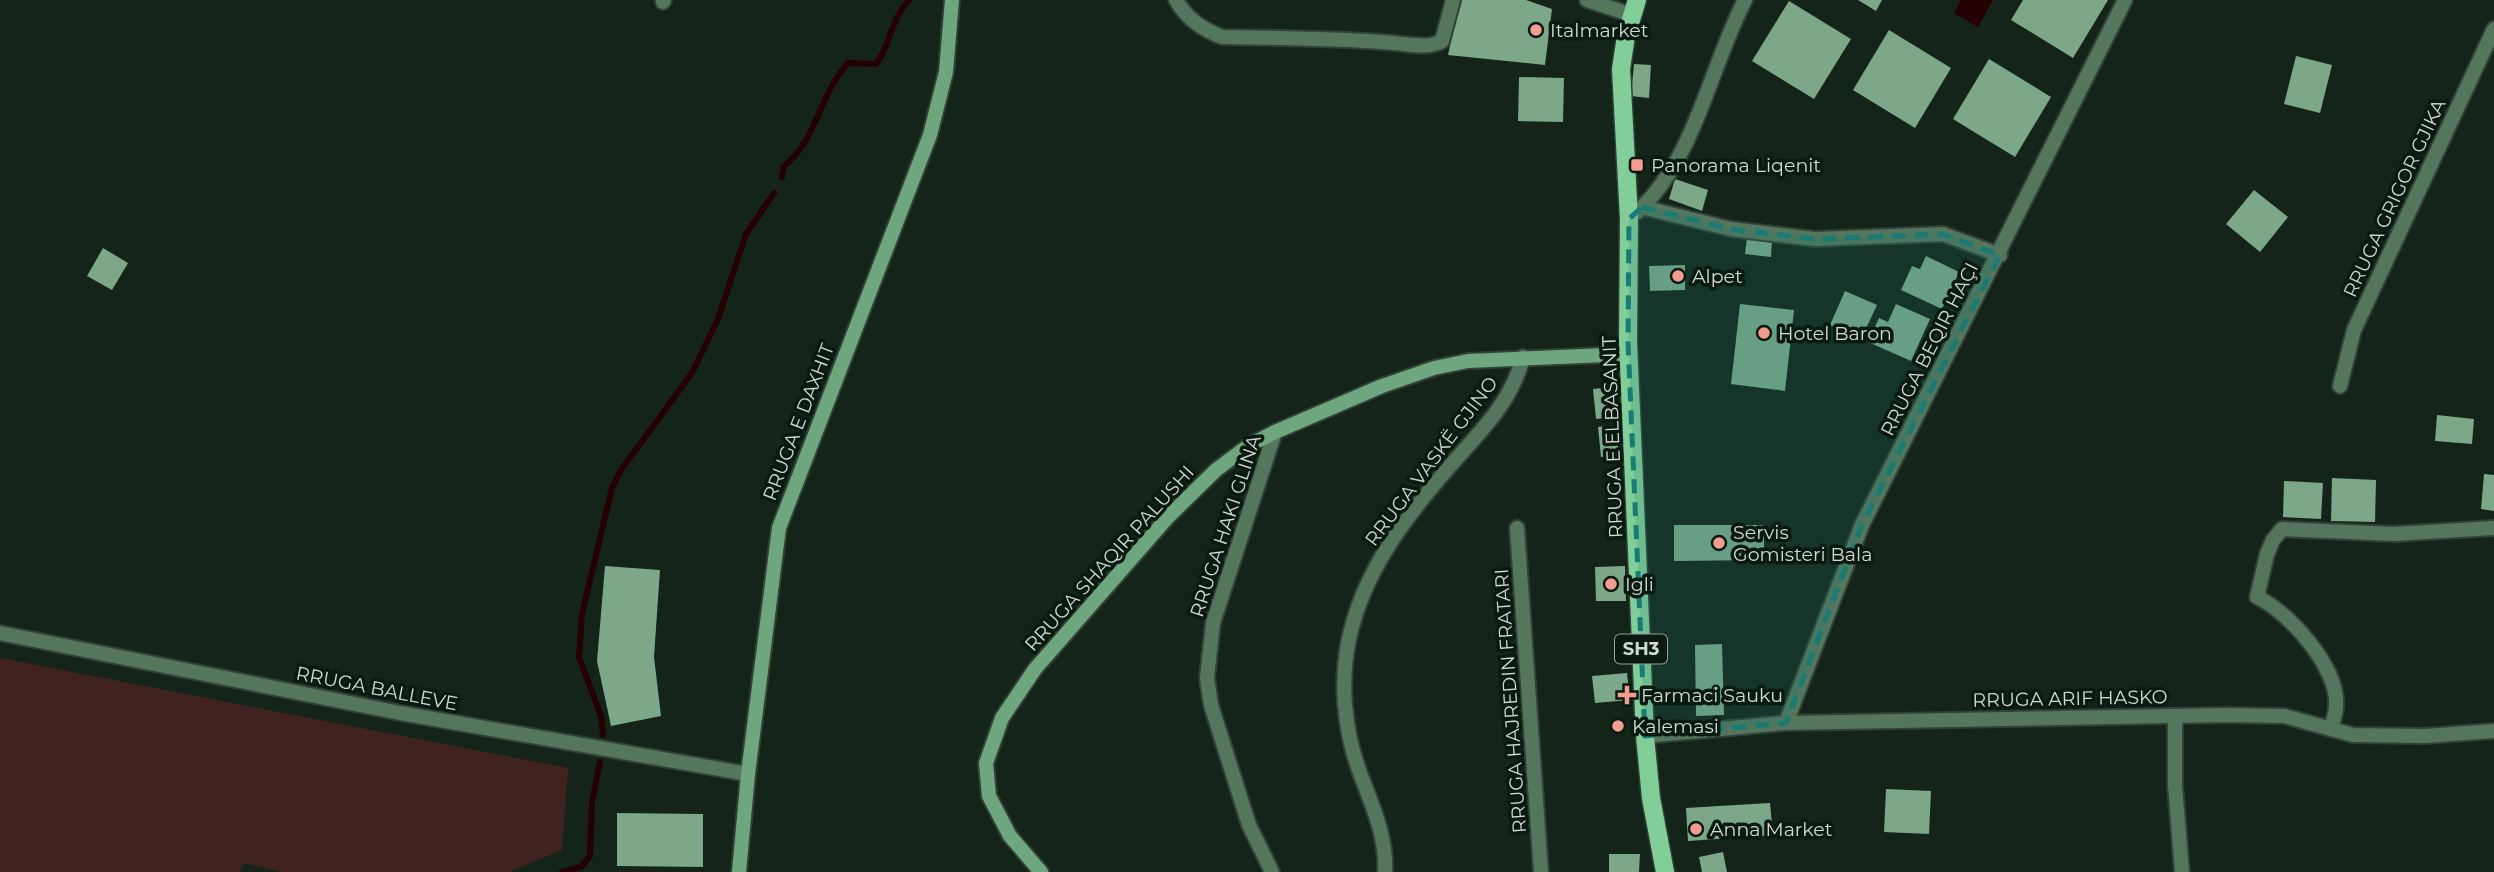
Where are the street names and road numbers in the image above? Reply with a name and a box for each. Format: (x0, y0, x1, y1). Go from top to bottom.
street label: RRUGA GRIGOR GJIKA (2338, 95, 2451, 301)
street label: RRUGA BEQIR HAÇI (1876, 259, 1983, 440)
street label: RRUGA E ELBASANIT (1597, 335, 1628, 539)
street label: RRUGA E DAXHIT (758, 340, 839, 504)
street label: RRUGA VASKË GJINO (1360, 372, 1503, 551)
street label: RRUGA HAKI GLINA (1185, 432, 1266, 620)
street label: RRUGA SHAQIR PALUSHI (1020, 461, 1199, 656)
street label: RRUGA HAJREDIN FRATARI (1490, 568, 1531, 834)
road number: SH3 (1615, 634, 1667, 664)
street label: RRUGA BALLEVE (294, 662, 460, 715)
street label: RRUGA ARIF HASKO (1972, 685, 2168, 712)

